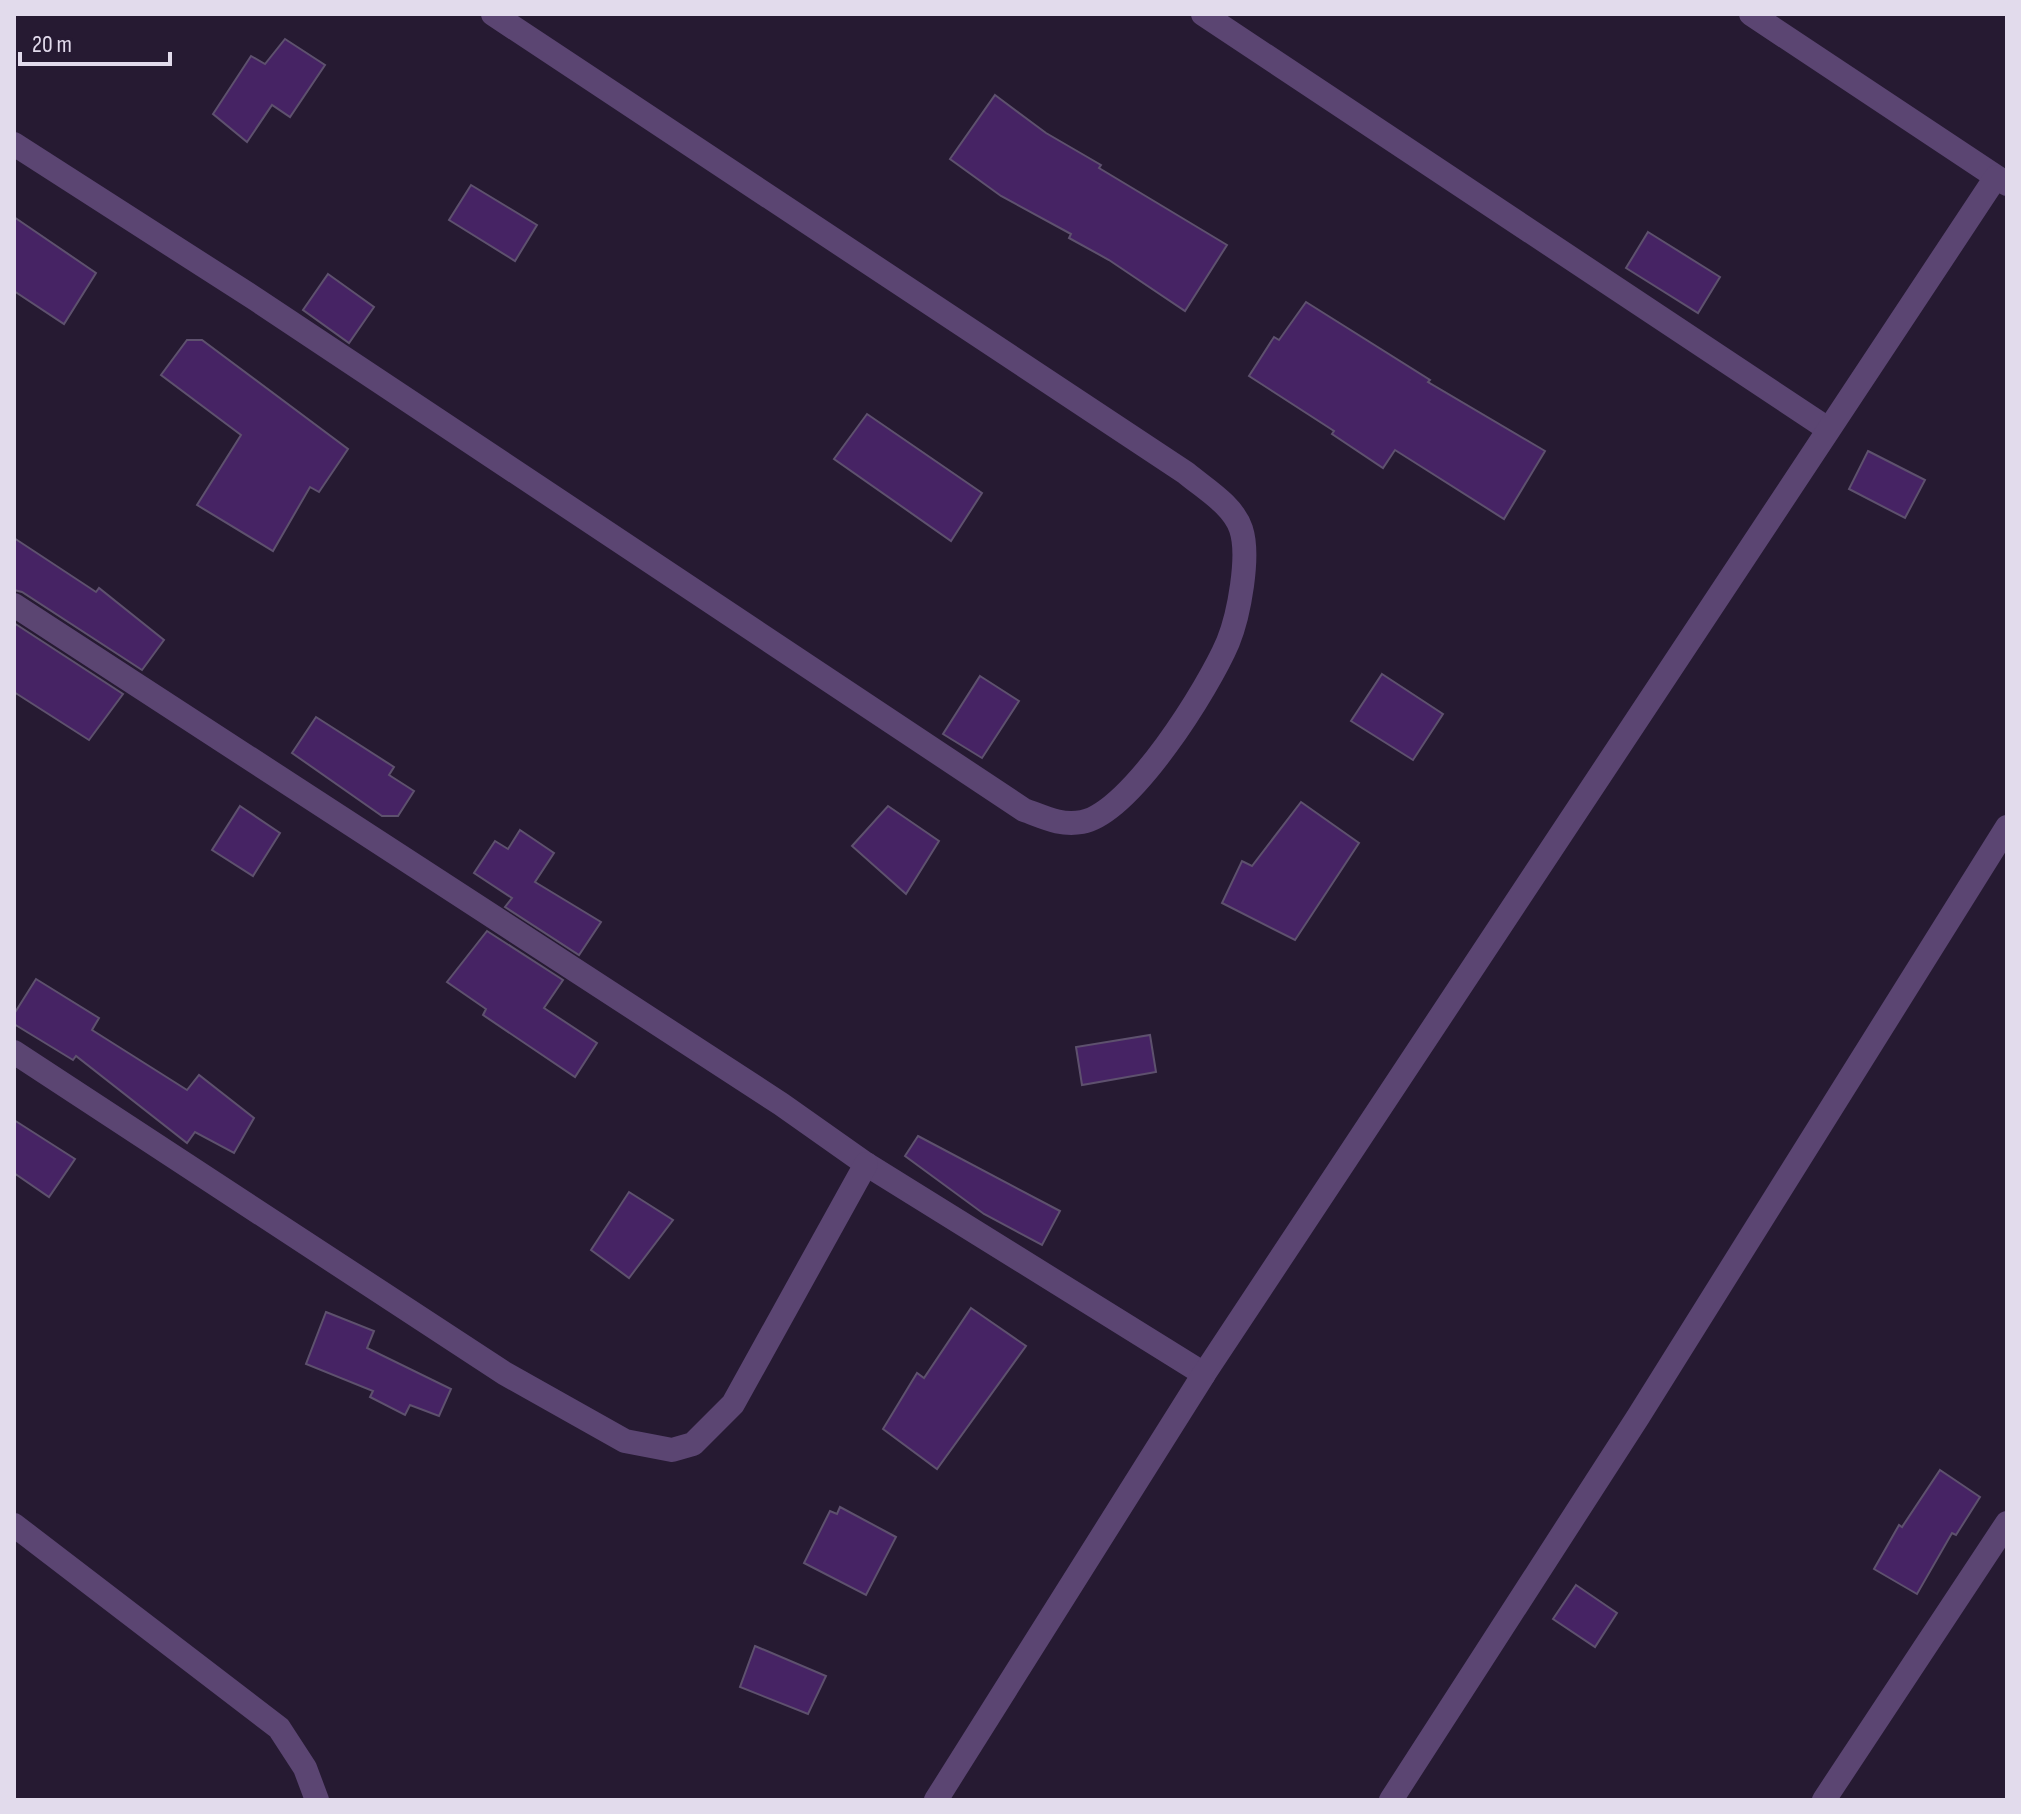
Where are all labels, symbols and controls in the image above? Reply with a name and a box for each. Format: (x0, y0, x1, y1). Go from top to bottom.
scale bar (20, 16, 170, 66)
text: 20 m (32, 30, 72, 59)

